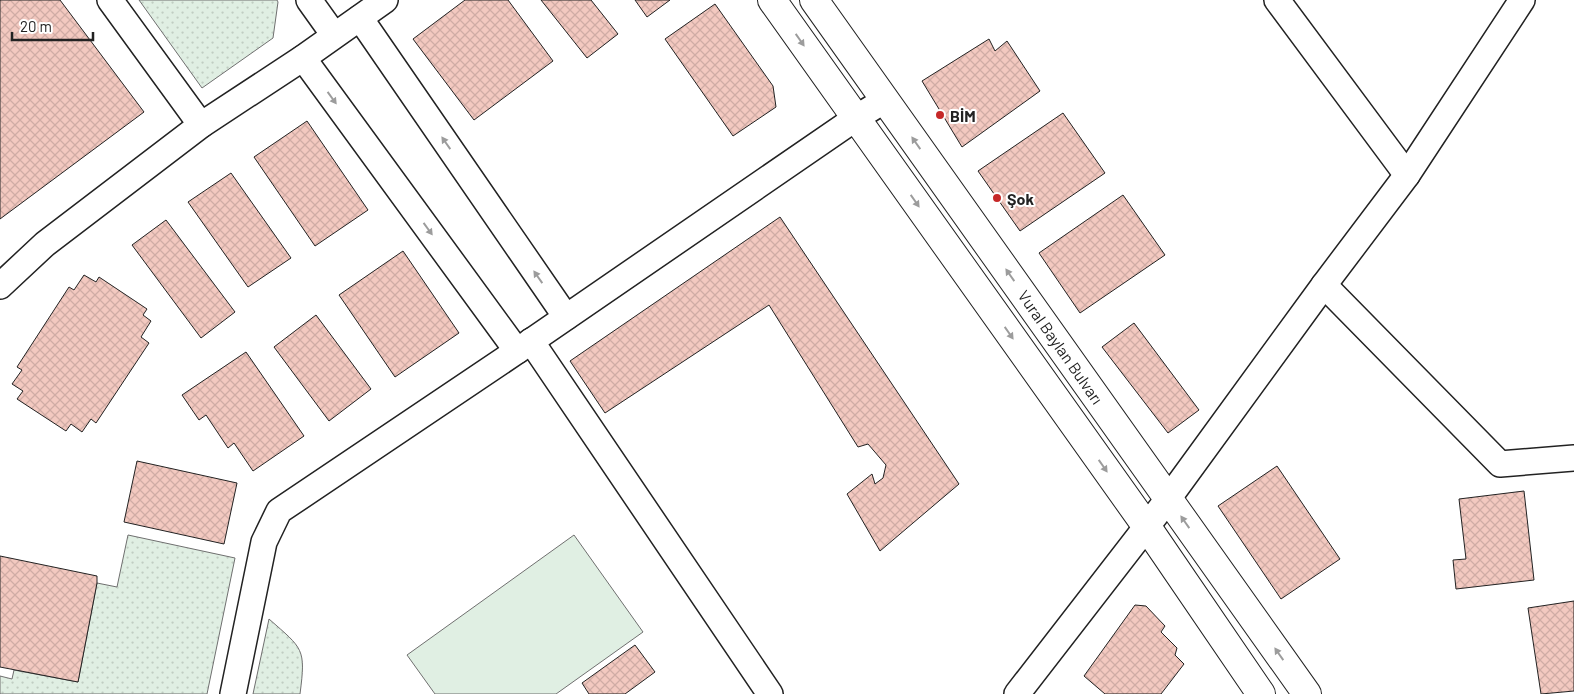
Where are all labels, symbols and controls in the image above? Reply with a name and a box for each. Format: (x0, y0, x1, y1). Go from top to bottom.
scale bar (12, 10, 94, 42)
text: 20 m (20, 17, 52, 35)
one-way arrow (795, 33, 806, 46)
one-way arrow (327, 91, 337, 105)
place label: BİM (950, 106, 976, 125)
marker: BİM (934, 109, 946, 121)
one-way arrow (441, 136, 451, 150)
one-way arrow (911, 136, 921, 150)
place label: Şok (1007, 189, 1034, 208)
marker: Şok (991, 192, 1003, 204)
one-way arrow (910, 194, 920, 208)
one-way arrow (423, 222, 433, 236)
one-way arrow (1005, 268, 1015, 282)
one-way arrow (533, 270, 543, 283)
street label: Vural Baylan Bulvarı (1015, 286, 1107, 408)
one-way arrow (1004, 326, 1014, 340)
one-way arrow (1098, 459, 1108, 473)
one-way arrow (1180, 515, 1190, 529)
one-way arrow (1274, 647, 1284, 661)

